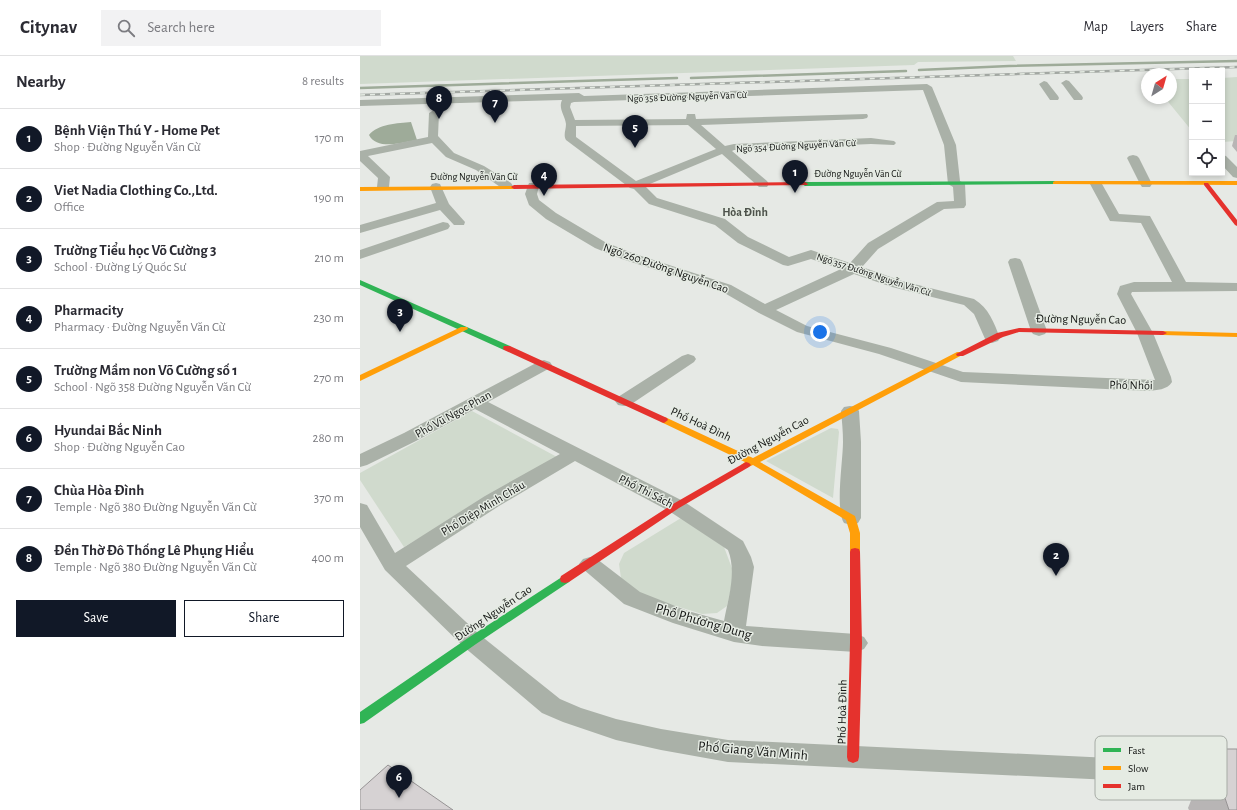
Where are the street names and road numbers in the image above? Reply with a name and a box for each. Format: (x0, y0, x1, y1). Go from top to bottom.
street label: Ngõ 358 Đường Nguyễn Văn Cừ (627, 89, 748, 104)
street label: Ngõ 354 Đường Nguyễn Văn Cừ (736, 137, 857, 154)
street label: Đường Nguyễn Văn Cừ (814, 168, 902, 179)
street label: Đường Nguyễn Văn Cừ (430, 171, 518, 182)
street label: Ngõ 260 Đường Nguyễn Cao (602, 240, 731, 296)
street label: Ngõ 357 Đường Nguyễn Văn Cừ (815, 251, 933, 298)
street label: Đường Nguyễn Cao (1036, 311, 1126, 327)
street label: Phố Nhồi (1109, 379, 1153, 391)
street label: Phố Vũ Ngọc Phan (413, 388, 493, 440)
street label: Phố Hoà Đình (669, 405, 733, 443)
street label: Đường Nguyễn Cao (725, 413, 811, 467)
street label: Phố Thi Sách (617, 472, 675, 510)
street label: Phố Diệp Minh Châu (439, 478, 527, 538)
street label: Đường Nguyễn Cao (452, 582, 534, 644)
street label: Phố Phương Dung (654, 601, 754, 642)
street label: Phố Hoà Đình (835, 679, 849, 745)
street label: Phố Giang Văn Minh (697, 738, 808, 763)

